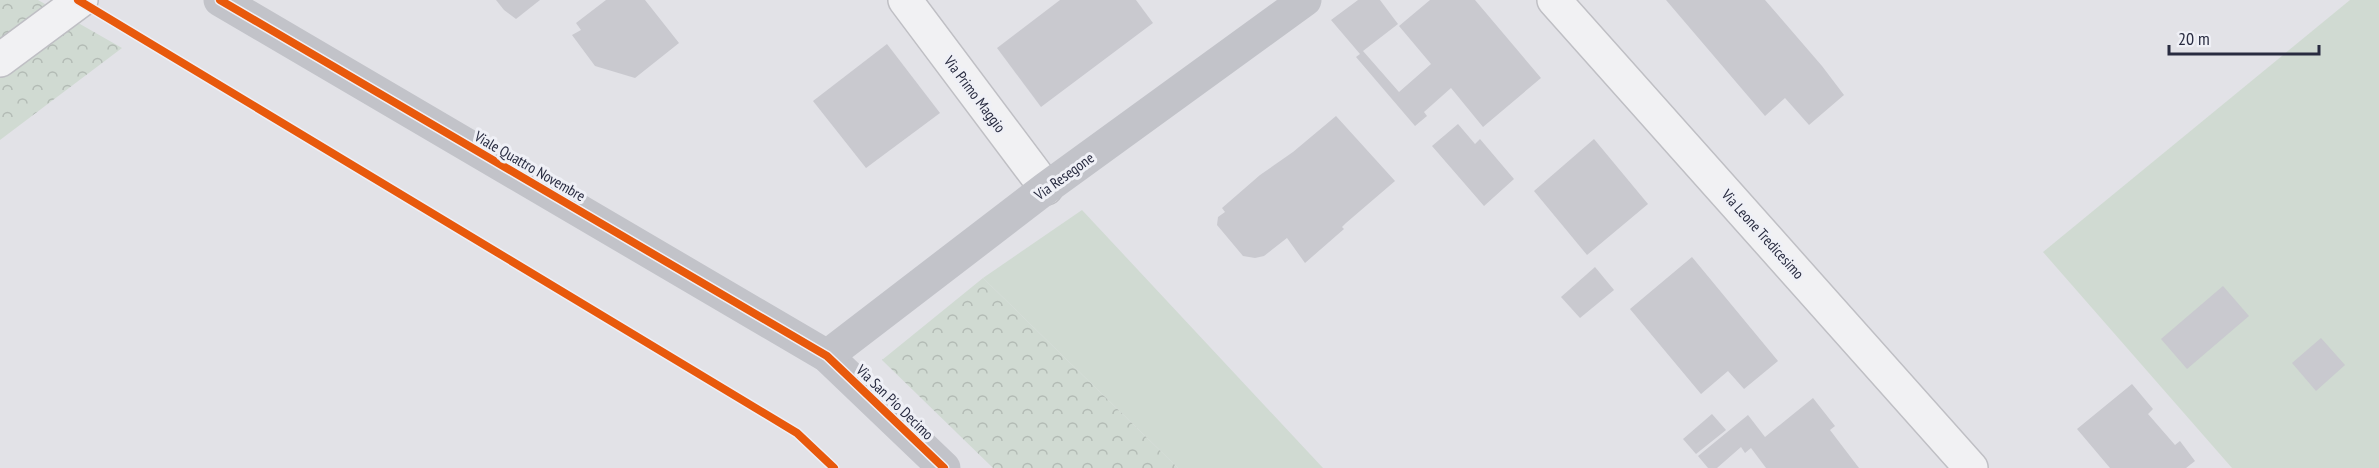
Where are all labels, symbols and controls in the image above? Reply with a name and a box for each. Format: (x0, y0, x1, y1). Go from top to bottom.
scale bar (2169, 18, 2319, 56)
text: 20 m (2178, 27, 2210, 50)
street label: Via Primo Maggio (939, 51, 1010, 136)
street label: Viale Quattro Novembre (470, 126, 589, 205)
street label: Via Resegone (1030, 148, 1098, 205)
street label: Via Leone Tredicesimo (1717, 184, 1808, 283)
street label: Via San Pio Decimo (852, 360, 938, 444)

